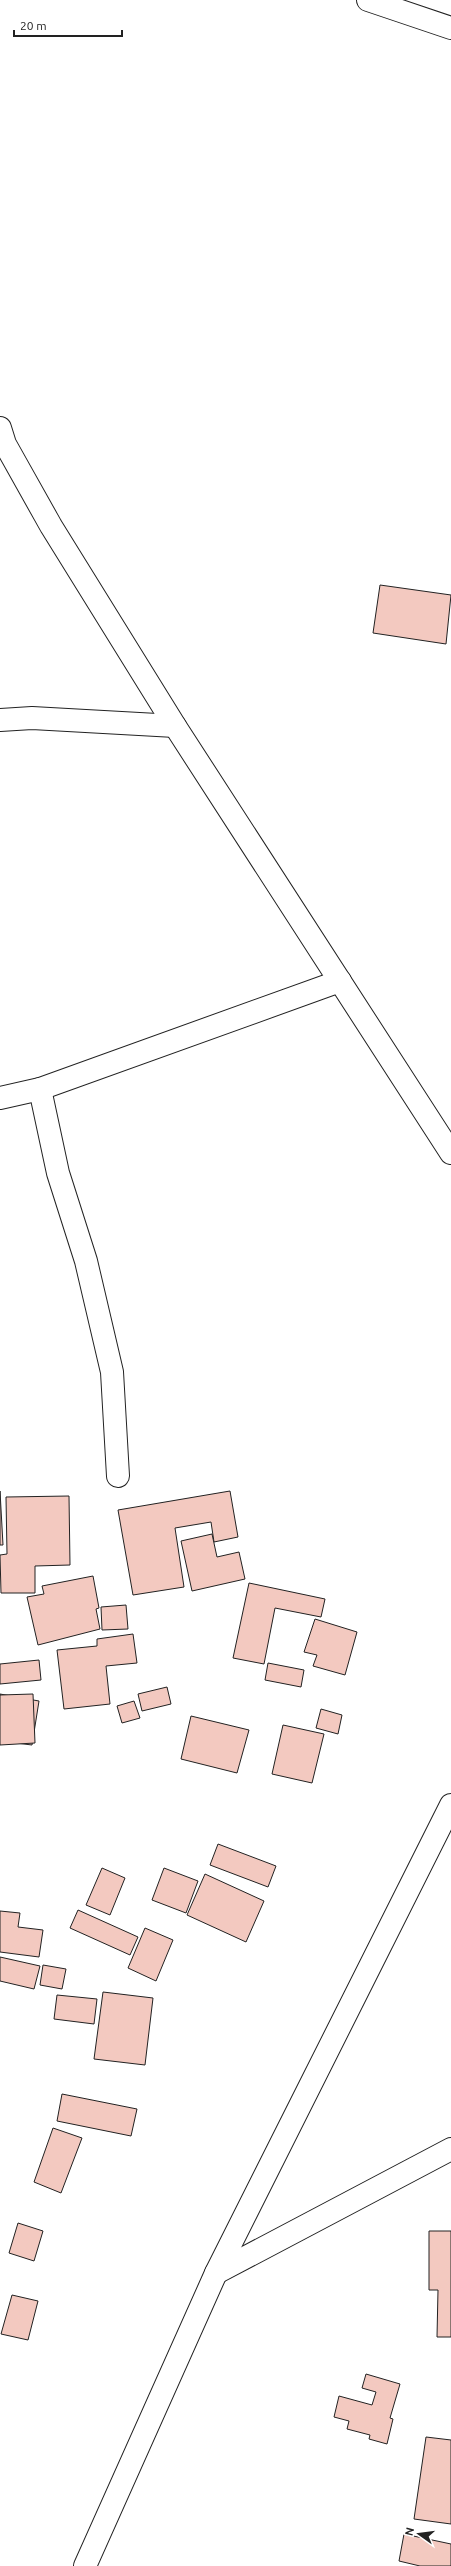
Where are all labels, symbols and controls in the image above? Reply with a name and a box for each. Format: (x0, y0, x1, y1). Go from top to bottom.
scale bar (14, 12, 122, 38)
text: 20 m (20, 19, 47, 32)
north arrow (399, 2514, 439, 2554)
text: N (402, 2526, 416, 2537)

